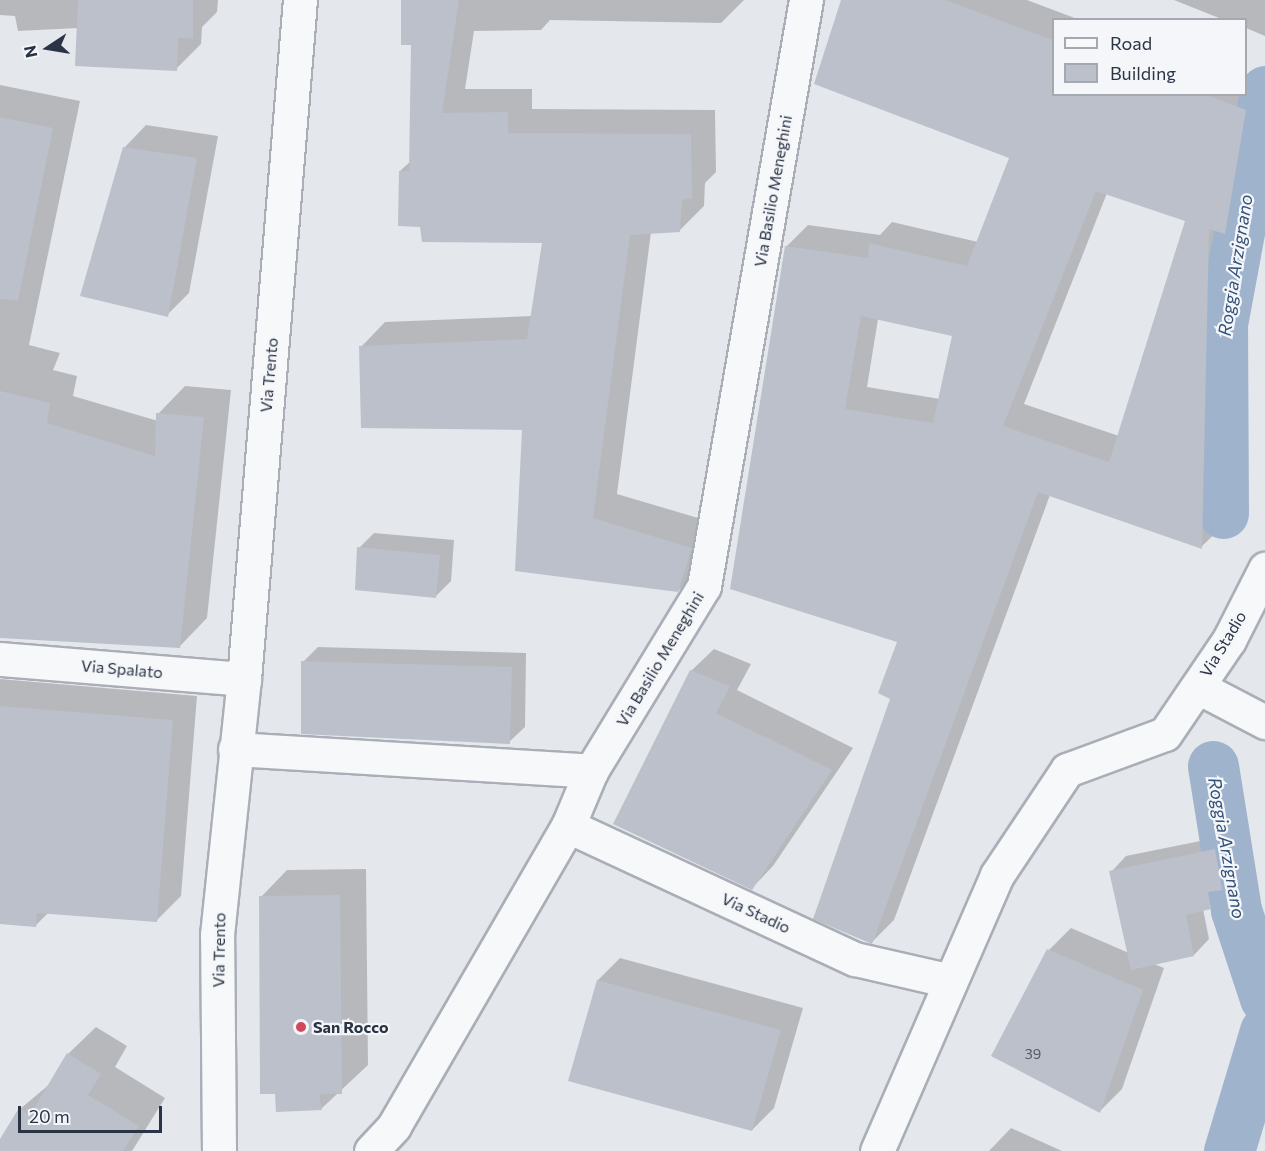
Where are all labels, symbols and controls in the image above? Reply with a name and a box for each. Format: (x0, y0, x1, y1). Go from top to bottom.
north arrow (18, 18, 78, 78)
legend (1052, 18, 1247, 96)
text: Road (1110, 32, 1152, 54)
text: N (19, 44, 40, 60)
text: Building (1110, 62, 1176, 84)
street label: Via Basilio Meneghini (750, 114, 796, 268)
water label: Roggia Arzignano (1213, 193, 1257, 337)
street label: Via Trento (256, 337, 282, 413)
street label: Via Basilio Meneghini (612, 588, 708, 730)
street label: Via Stadio (1196, 608, 1250, 680)
street label: Via Spalato (80, 656, 164, 682)
water label: Roggia Arzignano (1204, 776, 1250, 920)
street label: Via Stadio (719, 889, 793, 937)
street label: Via Trento (209, 912, 229, 988)
place label: San Rocco (313, 1017, 388, 1037)
marker: San Rocco (294, 1020, 308, 1034)
house number: 39 (1025, 1046, 1041, 1062)
scale bar (21, 1094, 165, 1132)
text: 20 m (29, 1105, 70, 1127)

